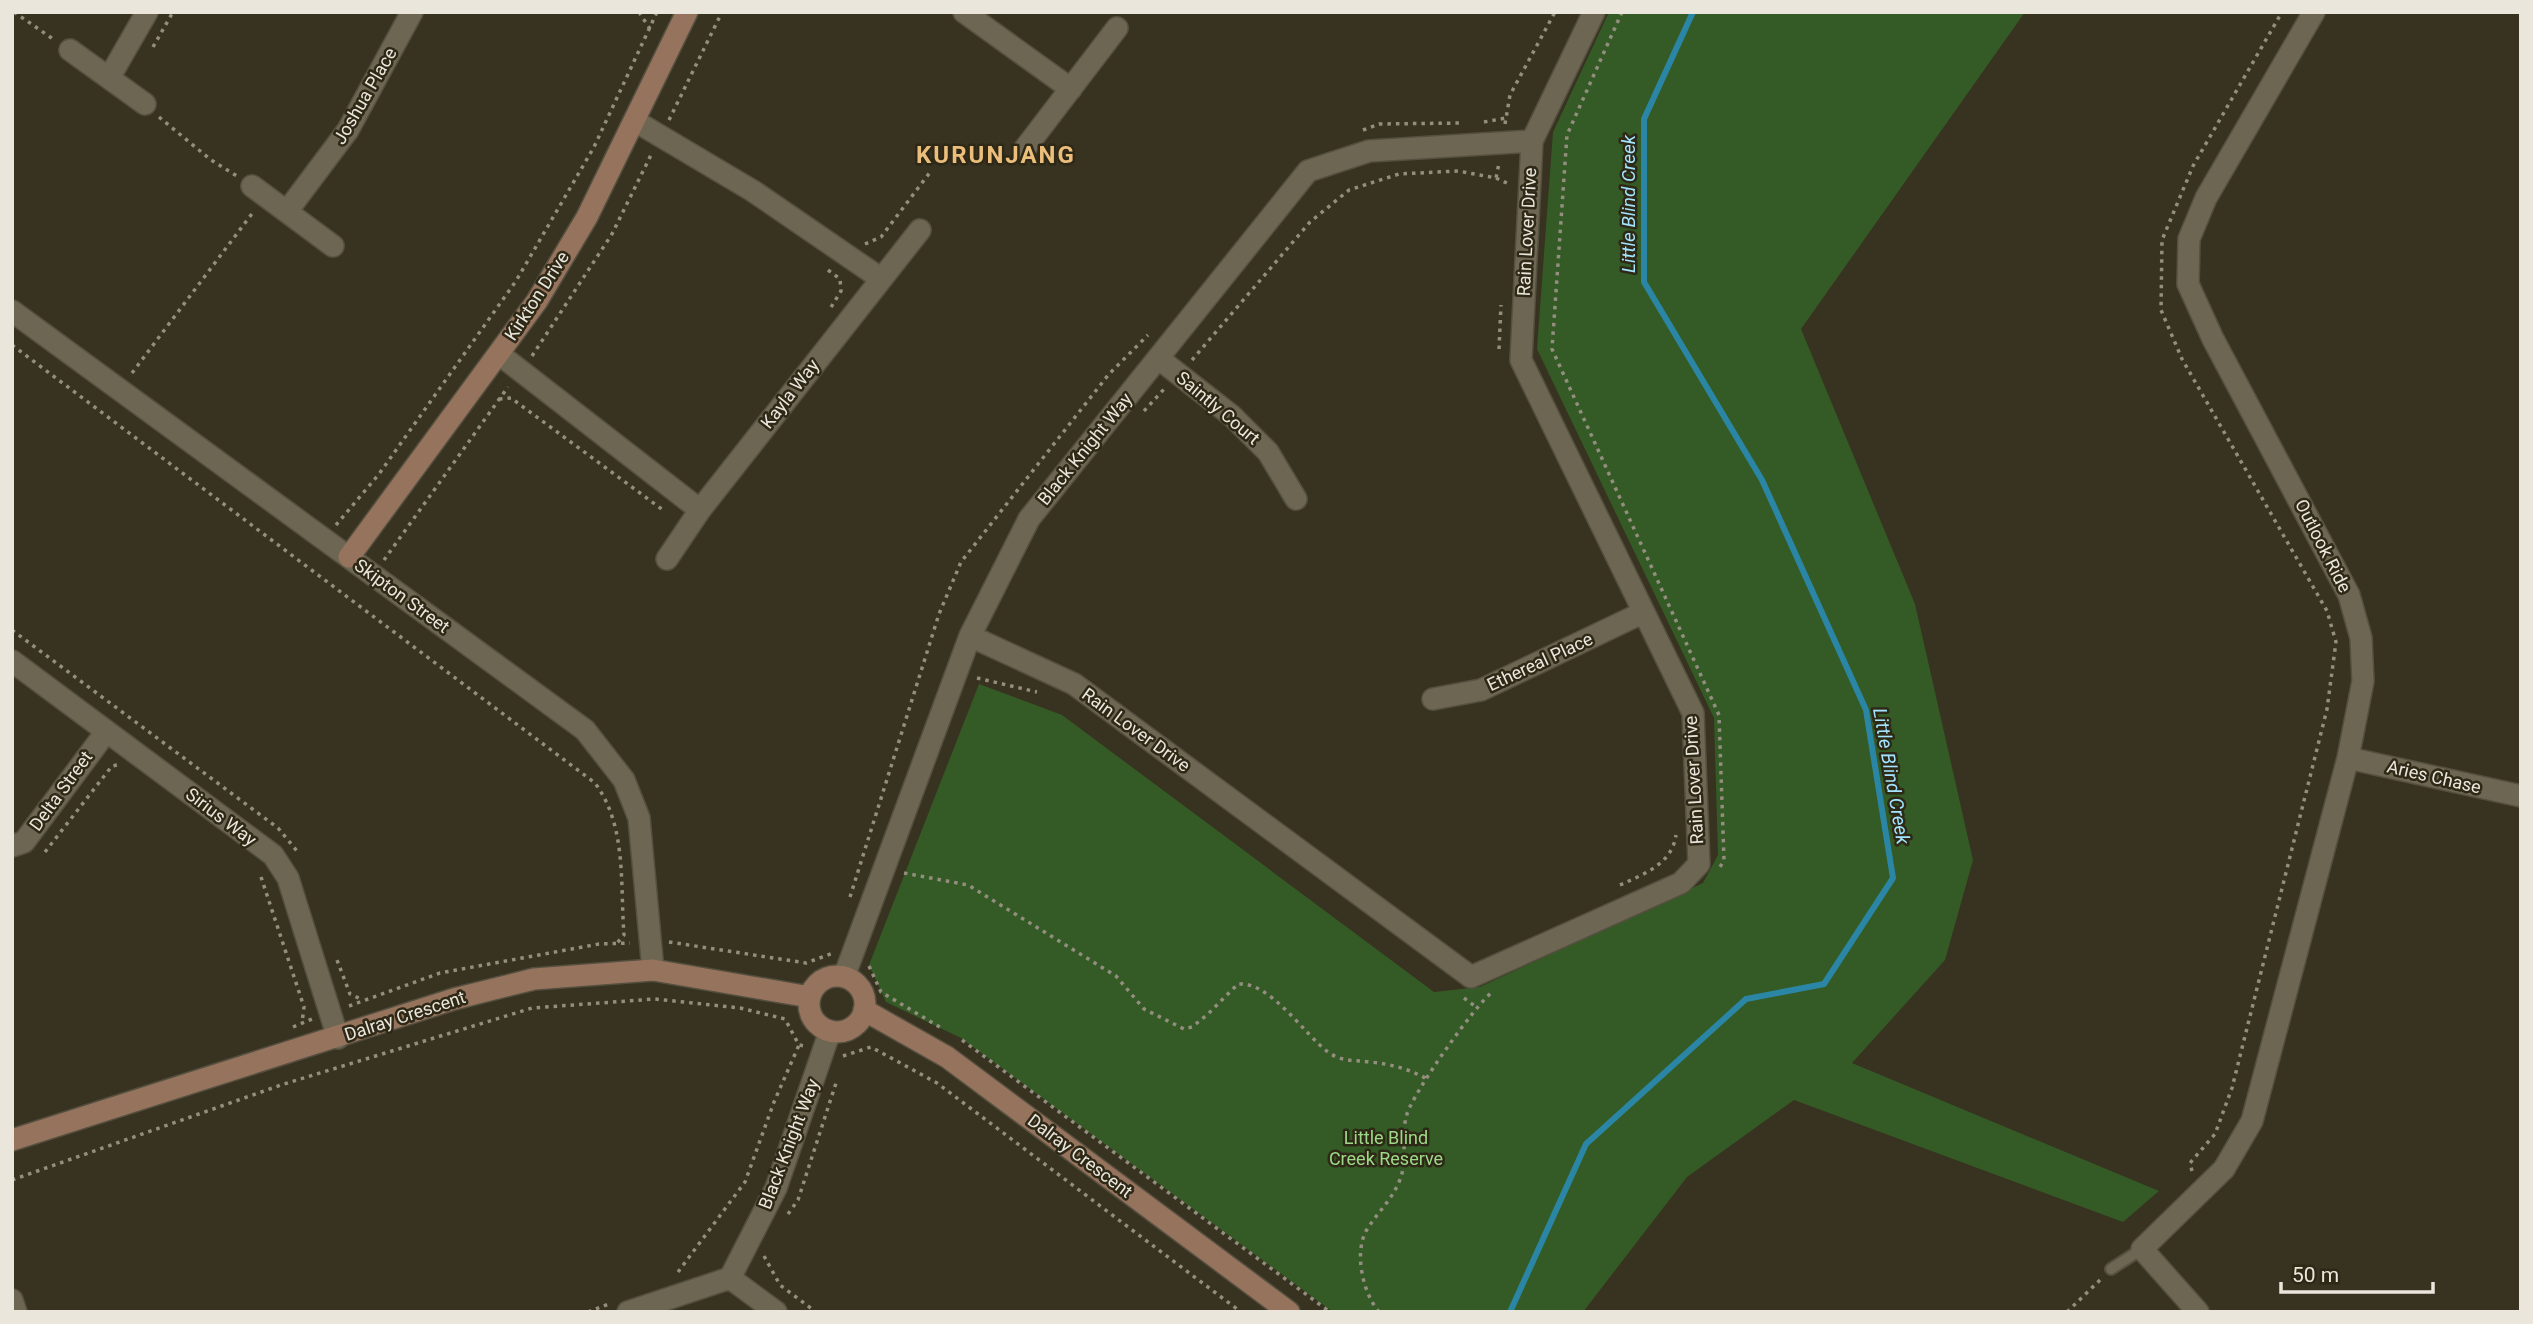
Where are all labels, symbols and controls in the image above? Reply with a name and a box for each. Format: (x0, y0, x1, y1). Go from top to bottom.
street label: Joshua Place (328, 44, 401, 148)
water label: Little Blind Creek (1617, 134, 1640, 273)
district label: KURUNJANG (916, 141, 1076, 169)
street label: Rain Lover Drive (1513, 167, 1540, 297)
street label: Kirkton Drive (500, 247, 573, 344)
street label: Kayla Way (756, 355, 823, 432)
street label: Saintly Court (1172, 367, 1264, 449)
street label: Black Knight Way (1033, 388, 1137, 509)
street label: Outlook Ride (2291, 496, 2356, 596)
street label: Skipton Street (351, 554, 454, 637)
street label: Ethereal Place (1484, 628, 1596, 695)
street label: Rain Lover Drive (1078, 683, 1195, 776)
water label: Little Blind Creek (1868, 706, 1915, 847)
street label: Rain Lover Drive (1680, 715, 1707, 845)
street label: Delta Street (25, 747, 97, 835)
street label: Aries Chase (2385, 756, 2483, 798)
street label: Sirius Way (182, 783, 261, 850)
street label: Dalray Crescent (342, 986, 468, 1045)
street label: Black Knight Way (754, 1075, 823, 1212)
street label: Dalray Crescent (1024, 1109, 1137, 1202)
park label: Little Blind Creek Reserve (1329, 1127, 1443, 1169)
scale bar (2281, 1250, 2433, 1294)
text: 50 m (2292, 1263, 2339, 1287)

